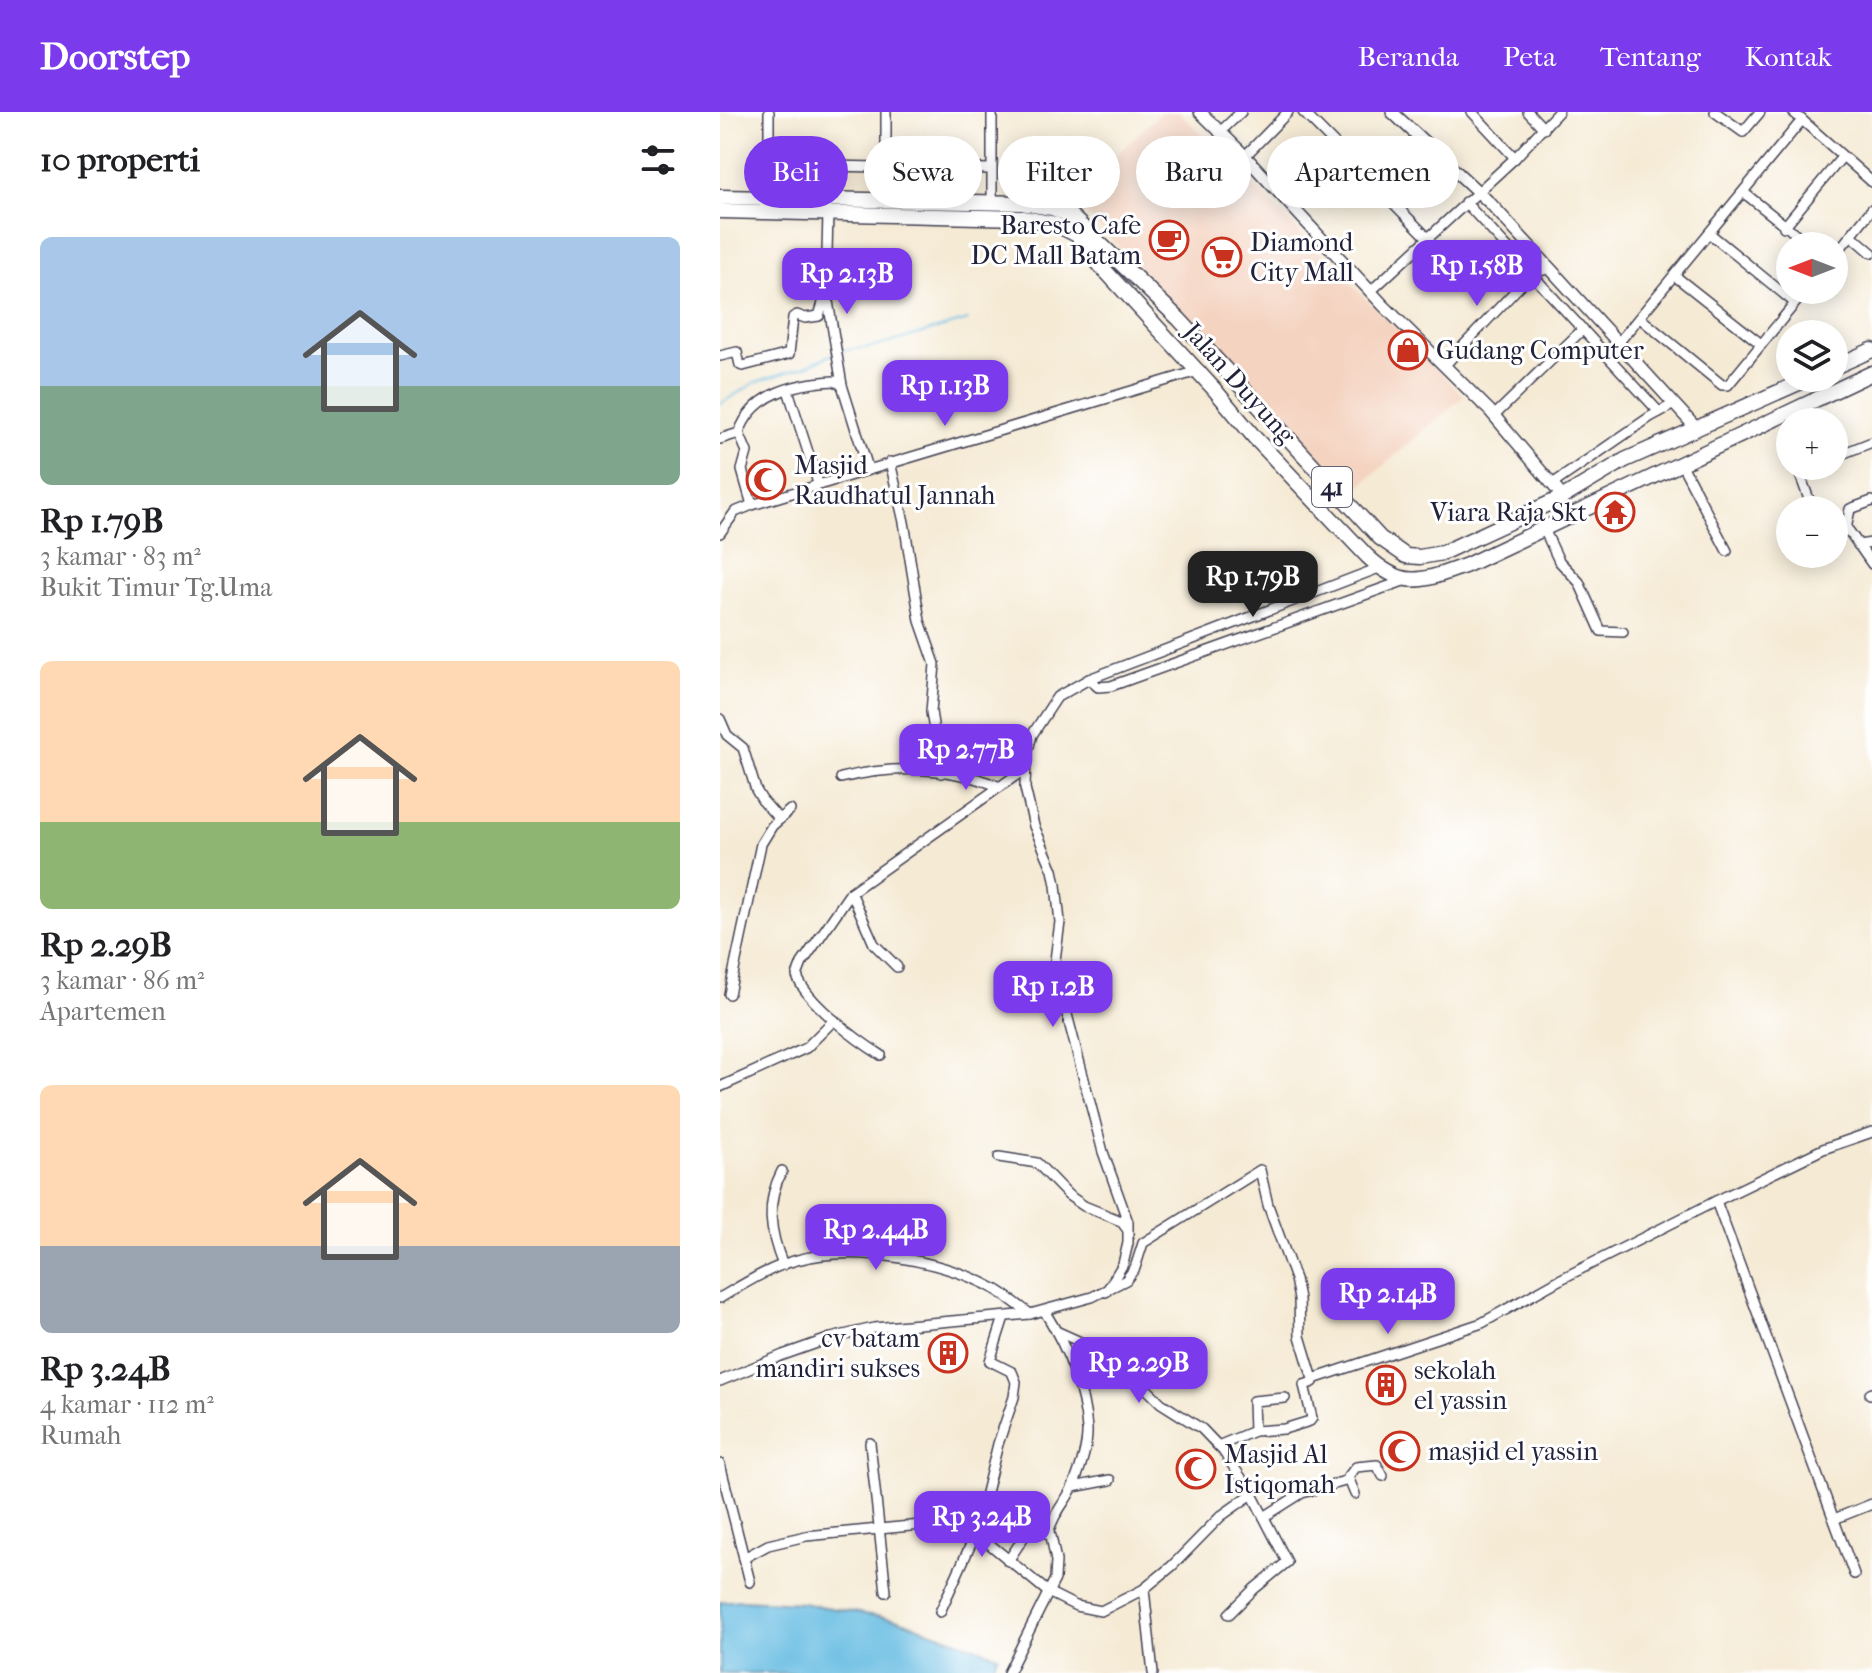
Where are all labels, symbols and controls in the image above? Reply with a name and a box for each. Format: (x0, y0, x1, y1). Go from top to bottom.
text: Doorstep (40, 34, 190, 79)
text: Beranda (1358, 40, 1459, 73)
text: Peta (1503, 40, 1556, 73)
text: Tentang (1600, 40, 1701, 73)
text: Kontak (1745, 40, 1832, 73)
chip: Beli (744, 136, 848, 208)
chip: Sewa (864, 136, 982, 208)
chip: Filter (998, 136, 1120, 208)
chip: Baru (1136, 136, 1251, 208)
chip: Apartemen (1267, 136, 1459, 208)
icon: filters (636, 138, 680, 182)
text: 10 properti (40, 140, 200, 180)
place label: Baresto Cafe DC Mall Batam (970, 210, 1141, 271)
cafe icon: Baresto Cafe DC Mall Batam (1148, 219, 1190, 261)
place label: Diamond City Mall (1250, 227, 1354, 288)
north arrow (1776, 232, 1848, 304)
map controls (1776, 232, 1848, 568)
supermarket icon: Diamond City Mall (1201, 236, 1243, 278)
pin: Rp 1.58B (1394, 240, 1560, 308)
pin: Rp 2.13B (764, 248, 930, 316)
text: Rp 1.58B (1431, 250, 1523, 281)
text: Rp 2.13B (800, 258, 894, 289)
icon: home (288, 289, 432, 433)
street label: Jalan Duyung (1176, 315, 1303, 451)
button: layers (1776, 320, 1848, 392)
shop icon: Gudang Computer (1387, 329, 1429, 371)
place label: Gudang Computer (1436, 335, 1644, 366)
pin: Rp 1.13B (862, 360, 1028, 428)
text: Rp 1.13B (900, 370, 990, 401)
button: + (1776, 408, 1848, 480)
place label: Masjid Raudhatul Jannah (794, 450, 996, 511)
mosque icon: Masjid Raudhatul Jannah (745, 459, 787, 501)
road number: 41 (1312, 467, 1352, 507)
temple icon: Viara Raja Skt (1594, 491, 1636, 533)
button: − (1776, 496, 1848, 568)
place label: Viara Raja Skt (1429, 497, 1588, 528)
text: Rp 1.79B (40, 501, 164, 541)
text: 3 kamar · 83 m² (40, 541, 201, 572)
pin: Rp 1.79B (1170, 551, 1336, 619)
text: Rp 1.79B (1206, 561, 1300, 592)
text: Bukit Timur Tg.Uma (40, 572, 272, 603)
icon: home (288, 713, 432, 857)
pin: Rp 2.77B (883, 724, 1049, 792)
text: Rp 2.77B (917, 734, 1015, 765)
text: Rp 2.29B (40, 925, 172, 965)
pin: Rp 1.2B (979, 961, 1127, 1029)
text: 3 kamar · 86 m² (40, 965, 204, 996)
text: Rp 1.2B (1011, 971, 1095, 1002)
text: Apartemen (40, 996, 166, 1027)
icon: home (288, 1137, 432, 1281)
pin: Rp 2.44B (793, 1204, 959, 1272)
text: Rp 2.44B (823, 1214, 929, 1245)
pin: Rp 2.14B (1305, 1268, 1471, 1336)
text: Rp 2.14B (1339, 1278, 1437, 1309)
place label: cv batam mandiri sukses (756, 1323, 920, 1384)
building icon: cv batam mandiri sukses (927, 1332, 969, 1374)
pin: Rp 2.29B (1056, 1337, 1222, 1405)
text: Rp 2.29B (1089, 1347, 1189, 1378)
text: Rp 3.24B (40, 1349, 171, 1389)
place label: sekolah el yassin (1414, 1355, 1507, 1416)
building icon: sekolah el yassin (1365, 1364, 1407, 1406)
text: 4 kamar · 112 m² (40, 1389, 214, 1420)
text: Rumah (40, 1420, 121, 1451)
mosque icon: masjid el yassin (1379, 1430, 1421, 1472)
place label: masjid el yassin (1428, 1436, 1598, 1467)
place label: Masjid Al Istiqomah (1224, 1439, 1336, 1500)
mosque icon: Masjid Al Istiqomah (1175, 1448, 1217, 1490)
pin: Rp 3.24B (899, 1491, 1065, 1559)
text: Rp 3.24B (932, 1501, 1032, 1532)

